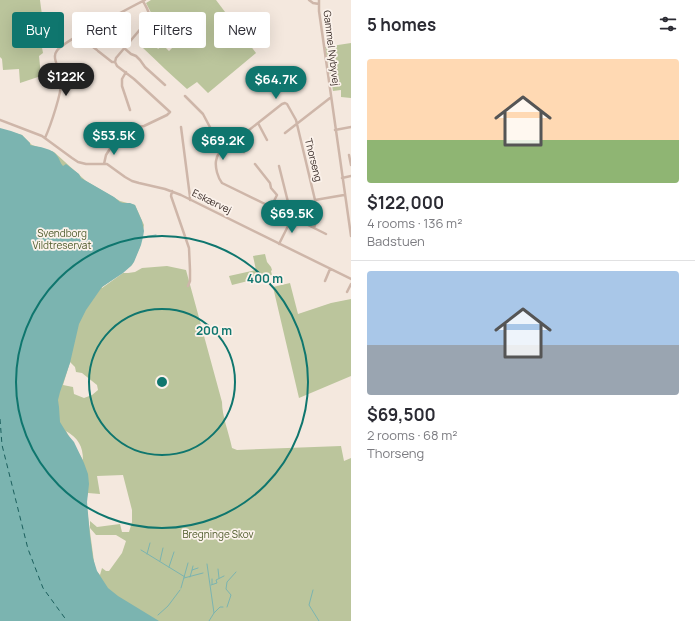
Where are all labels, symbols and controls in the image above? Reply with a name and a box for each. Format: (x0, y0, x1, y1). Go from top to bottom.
street label: Gammel Nybyvej (320, 9, 344, 87)
chip: Buy (12, 12, 64, 48)
chip: Rent (72, 12, 131, 48)
chip: Filters (139, 12, 206, 48)
chip: New (214, 12, 270, 48)
text: 5 homes (367, 13, 436, 36)
icon: filters (657, 13, 679, 35)
pin: $122K (38, 63, 94, 97)
pin: $64.7K (243, 66, 309, 100)
text: $122K (47, 67, 85, 85)
text: $64.7K (254, 70, 298, 88)
icon: home (487, 85, 559, 157)
pin: $53.5K (81, 122, 147, 156)
text: $53.5K (92, 126, 136, 144)
pin: $69.2K (190, 127, 256, 161)
text: $69.2K (201, 131, 245, 149)
street label: Thorseng (302, 137, 326, 183)
street label: Eskærvej (190, 185, 234, 217)
text: $122,000 (367, 191, 444, 214)
pin: $69.5K (259, 200, 325, 234)
text: $69.5K (270, 204, 314, 222)
text: 4 rooms · 136 m² (367, 214, 462, 232)
park label: Svendborg Vildtreservat (33, 226, 91, 252)
text: Badstuen (367, 232, 425, 250)
text: 400 m (247, 270, 283, 287)
icon: home (487, 297, 559, 369)
text: 200 m (196, 322, 232, 339)
centre of rings (155, 375, 169, 389)
text: $69,500 (367, 403, 436, 426)
text: 2 rooms · 68 m² (367, 426, 457, 444)
text: Thorseng (367, 444, 424, 462)
park label: Bregninge Skov (182, 527, 254, 541)

